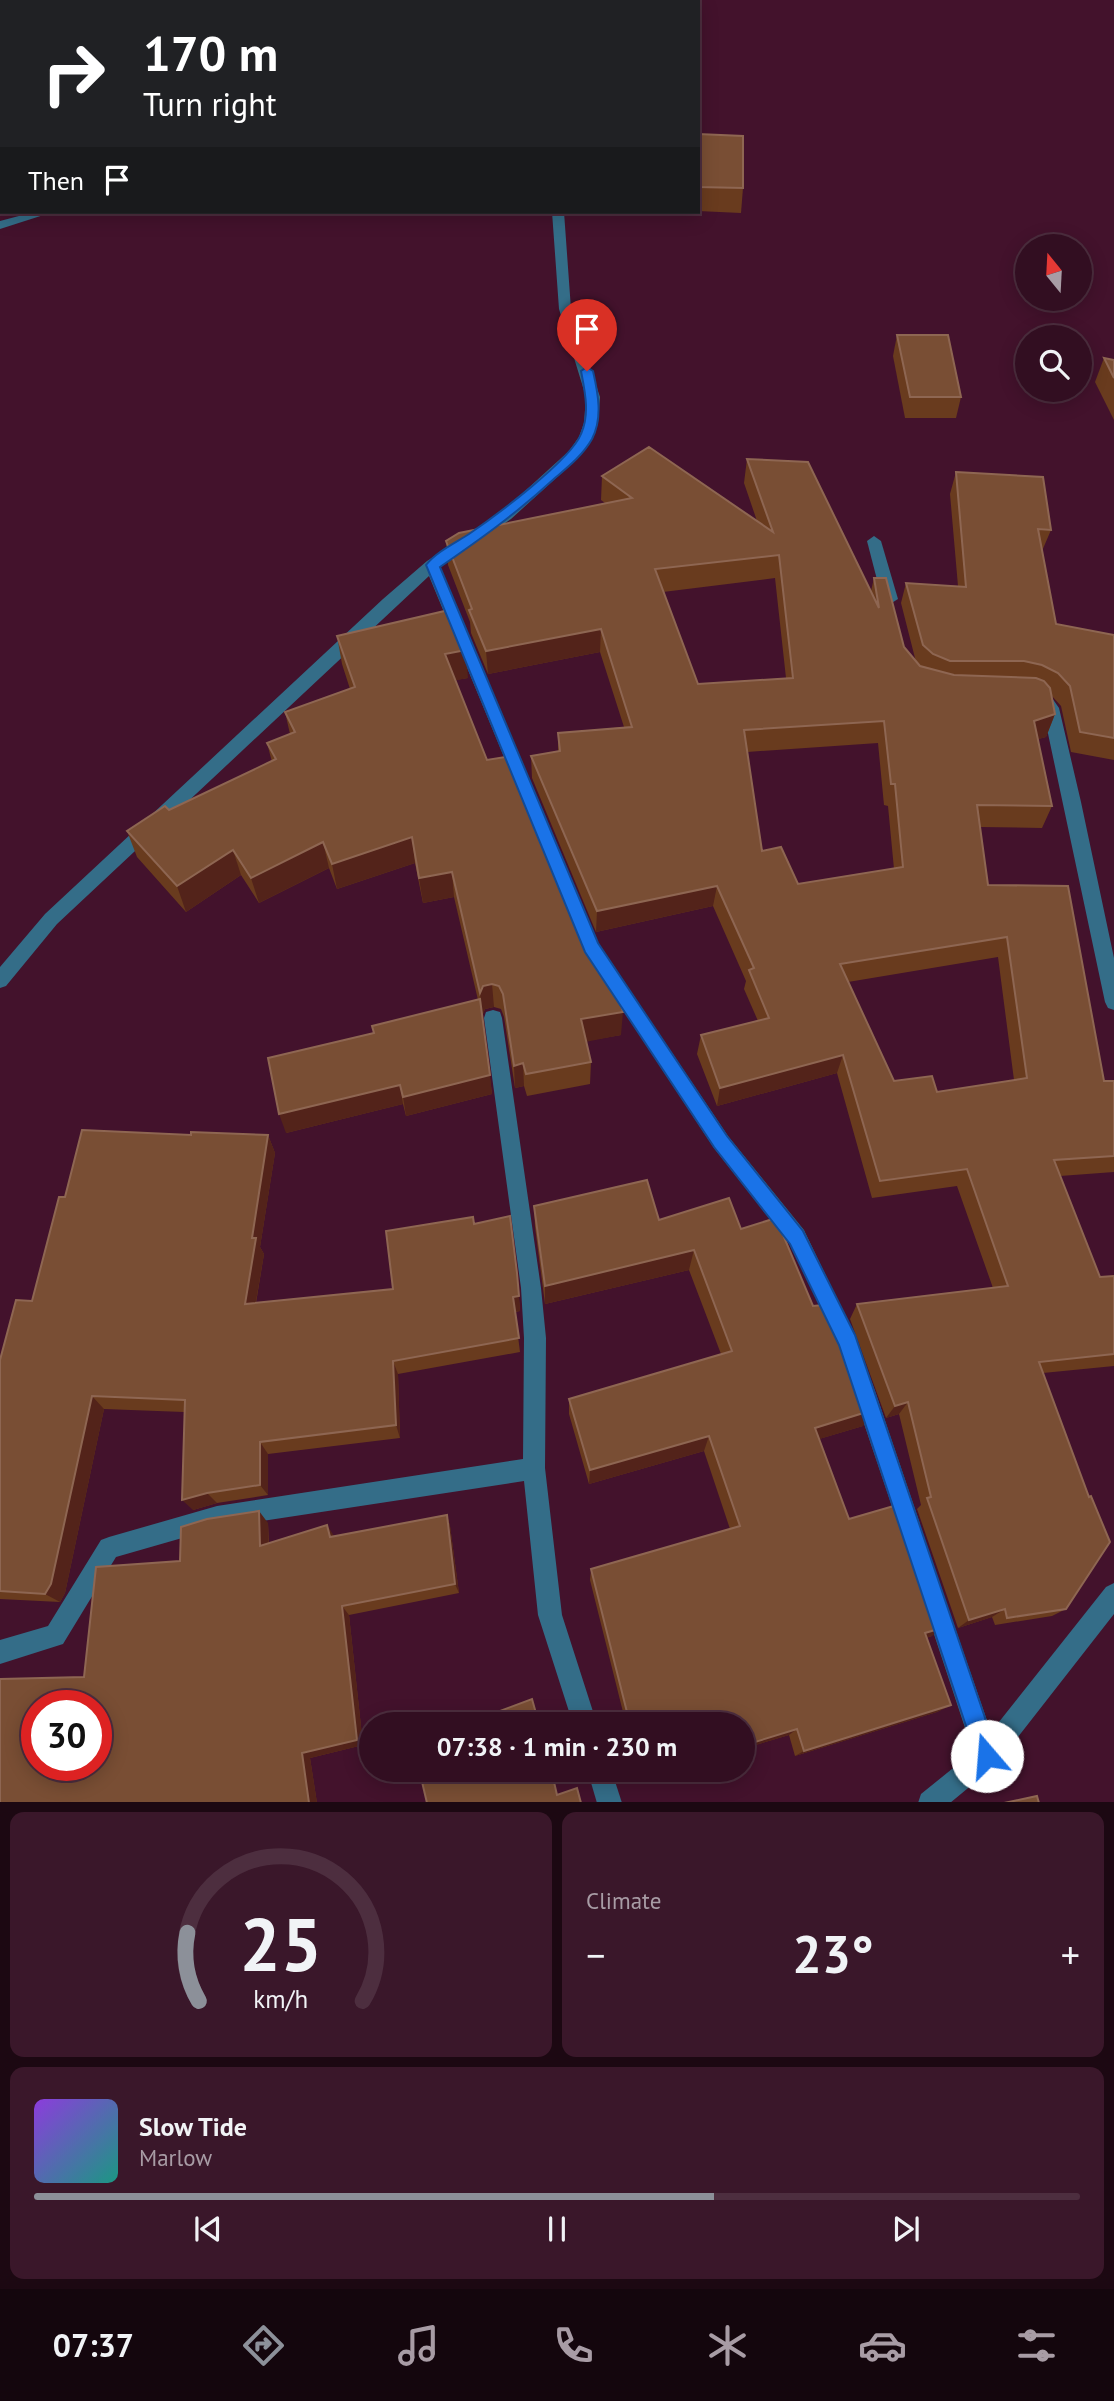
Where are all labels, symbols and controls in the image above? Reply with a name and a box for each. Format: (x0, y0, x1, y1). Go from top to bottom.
text: 170 m (143, 21, 278, 85)
icon: right (28, 28, 119, 119)
text: Turn right (143, 83, 277, 125)
icon: arrive (98, 161, 136, 199)
text: Then (28, 164, 84, 197)
north arrow (1015, 234, 1092, 312)
map controls (1015, 234, 1092, 402)
pin (557, 299, 617, 371)
icon: arrive (568, 310, 606, 348)
button: search (1015, 325, 1092, 402)
speed limit sign: 30 (21, 1690, 112, 1781)
position arrow (950, 1719, 1024, 1793)
text: 07:38 · 1 min · 230 m (437, 1730, 677, 1763)
text: Climate (586, 1886, 661, 1915)
text: 25 (240, 1897, 322, 1991)
text: 23° (792, 1920, 874, 1987)
text: − (586, 1930, 605, 1979)
text: + (1061, 1930, 1080, 1979)
text: km/h (254, 1982, 308, 2014)
text: Slow Tide (139, 2110, 247, 2143)
text: Marlow (139, 2143, 212, 2172)
icon: previous (189, 2210, 227, 2248)
icon: pause (538, 2210, 576, 2248)
icon: next (887, 2210, 925, 2248)
icon: directions (239, 2321, 288, 2370)
icon: music (394, 2321, 443, 2370)
icon: phone (549, 2321, 598, 2370)
icon: climate (703, 2321, 752, 2370)
icon: car (858, 2321, 907, 2370)
icon: filters (1012, 2321, 1061, 2370)
text: 07:37 (53, 2324, 134, 2366)

